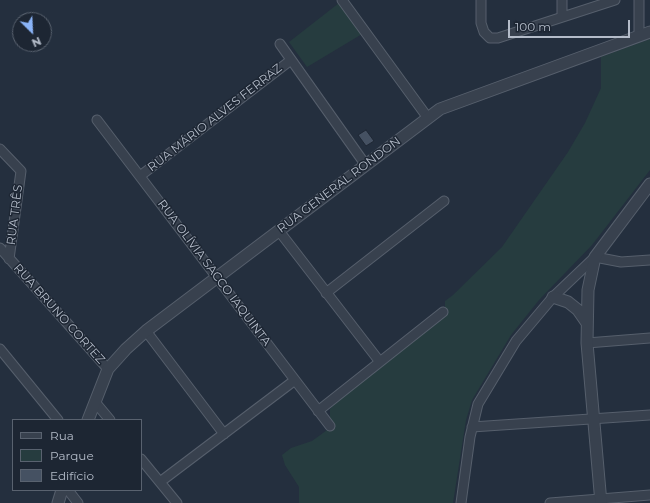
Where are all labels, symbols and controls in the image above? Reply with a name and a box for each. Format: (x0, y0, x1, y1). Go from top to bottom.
north arrow (12, 12, 52, 52)
scale bar (510, 12, 632, 38)
text: 100 m (515, 19, 551, 34)
text: N (30, 34, 43, 50)
street label: RUA MÁRIO ALVES FERRAZ (145, 61, 285, 175)
street label: RUA GENERAL RONDON (275, 134, 403, 236)
street label: RUA TRÊS (4, 184, 26, 246)
street label: RUA OLÍVIA SACCO IAQUINTA (154, 197, 274, 349)
street label: RUA BRUNO CORTEZ (10, 261, 108, 367)
legend (12, 419, 142, 491)
text: Rua (50, 428, 74, 443)
text: Parque (50, 448, 94, 463)
text: Edifício (50, 468, 94, 483)

